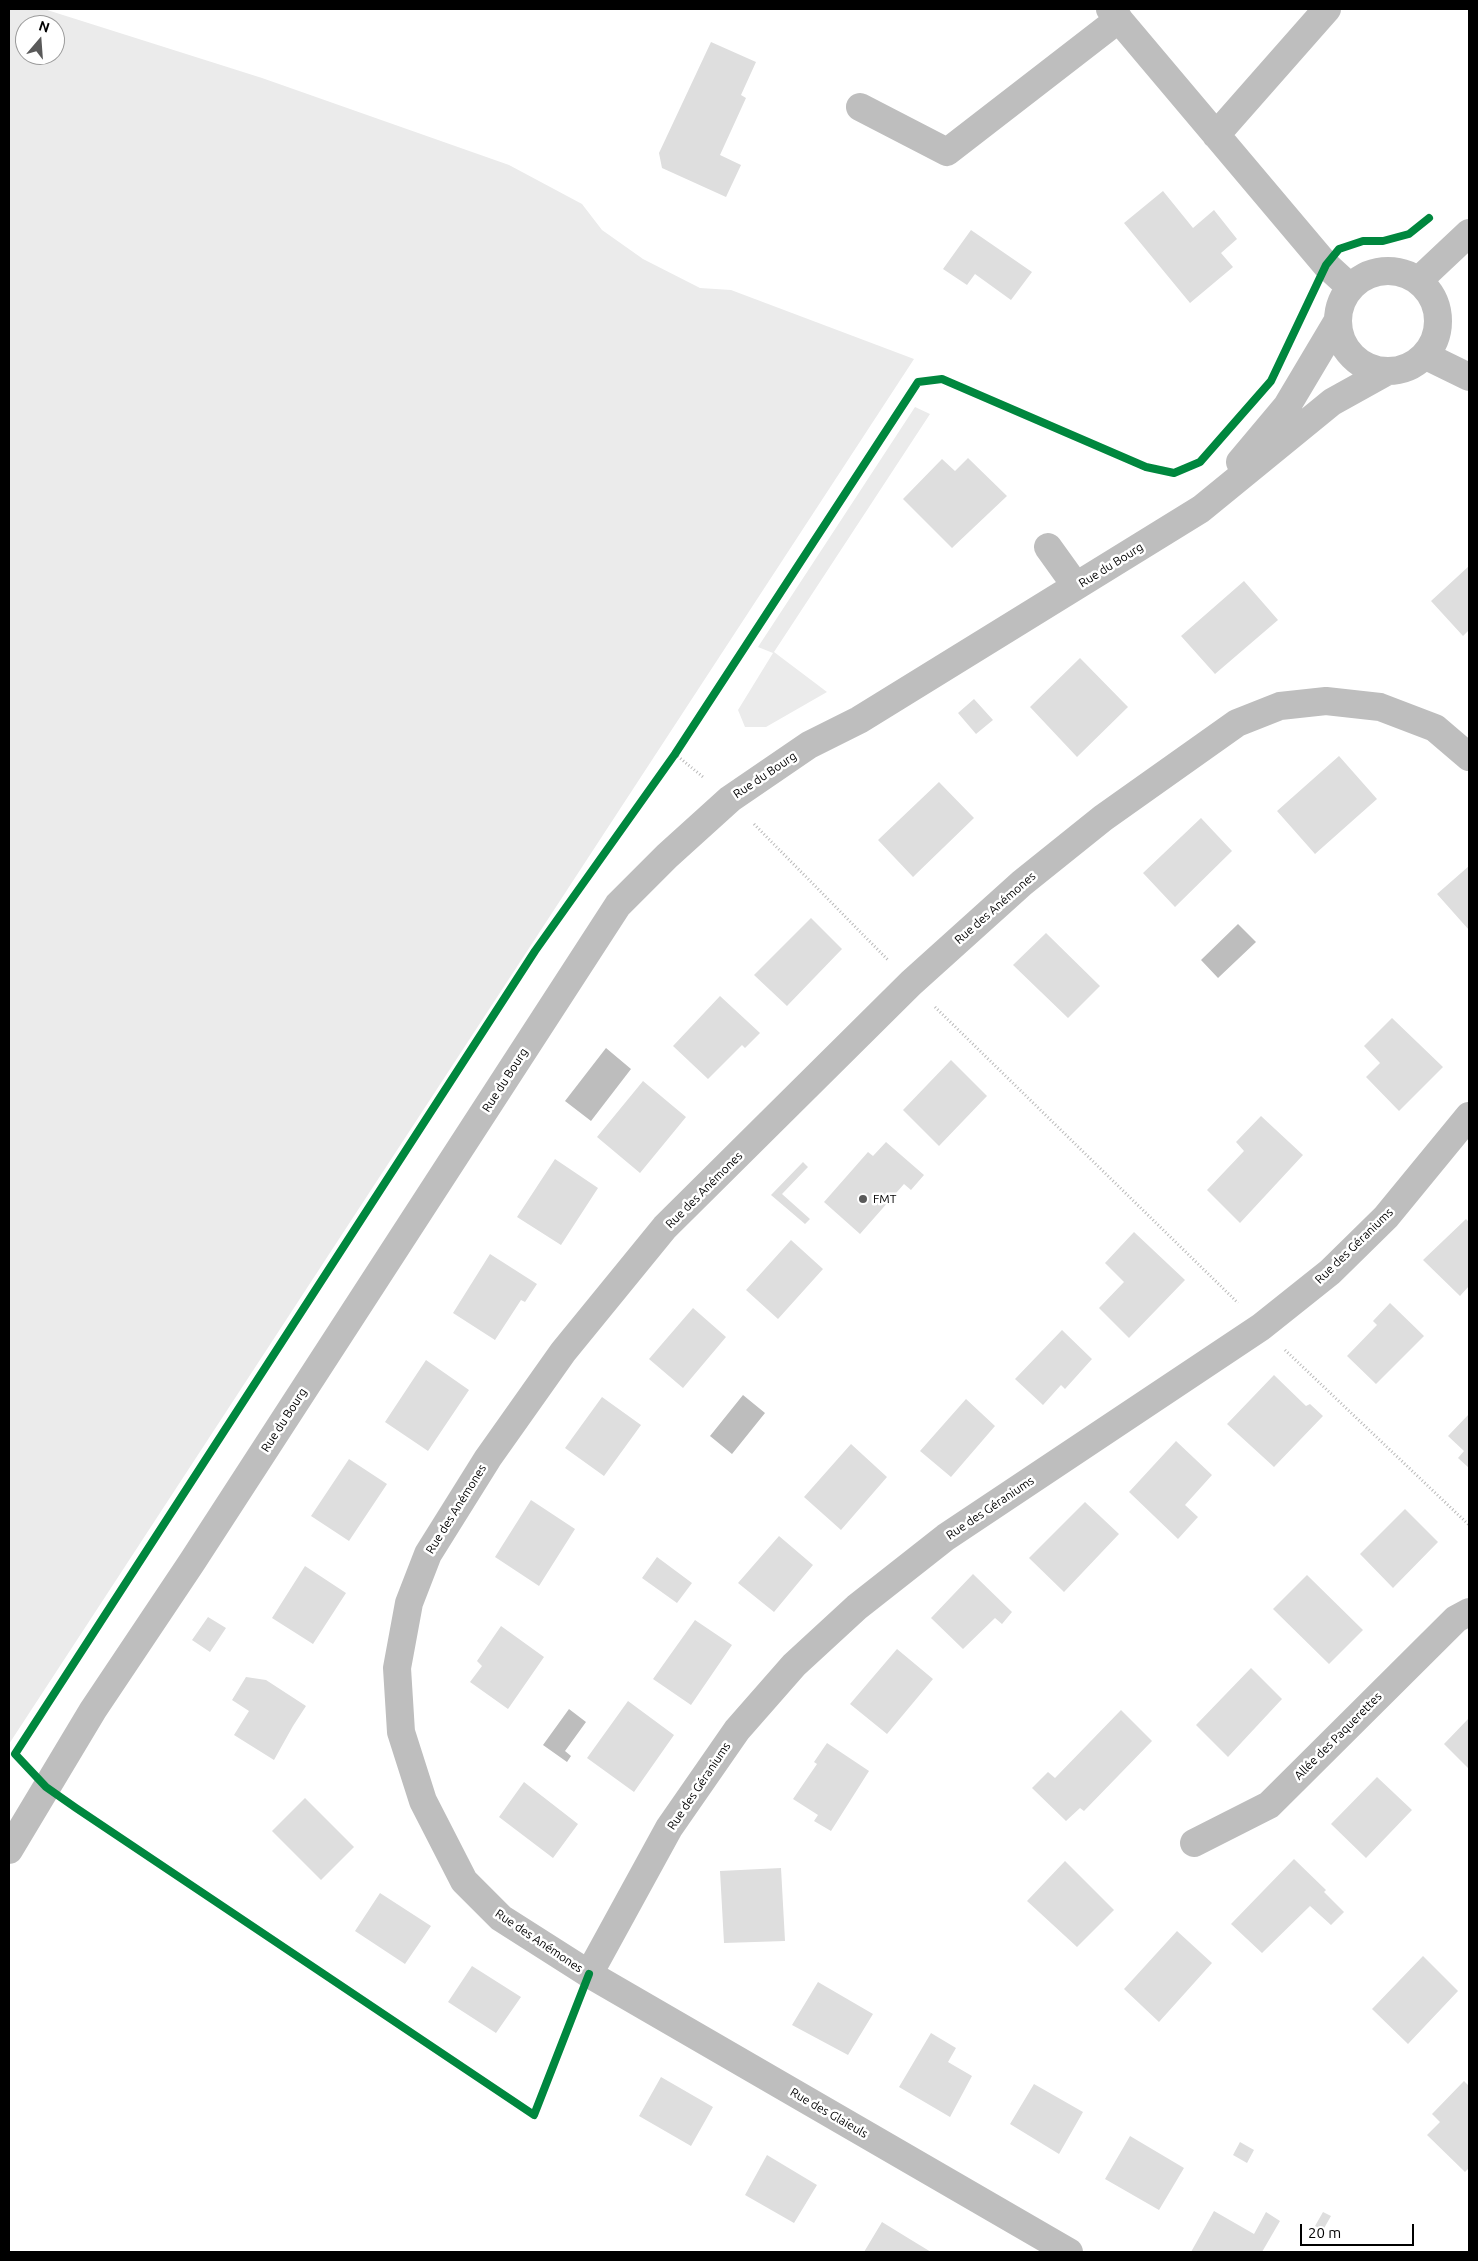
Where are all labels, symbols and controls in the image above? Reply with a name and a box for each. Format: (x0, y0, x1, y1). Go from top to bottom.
north arrow (15, 15, 65, 65)
text: N (37, 17, 52, 36)
street label: Rue du Bourg (1076, 539, 1146, 591)
street label: Rue du Bourg (731, 749, 799, 801)
street label: Rue des Anémones (952, 869, 1038, 947)
street label: Rue du Bourg (479, 1045, 531, 1115)
street label: Rue des Anémones (663, 1149, 745, 1231)
place label: FMT (873, 1192, 896, 1206)
marker: FMT (857, 1193, 869, 1205)
street label: Rue des Géraniums (1312, 1205, 1396, 1287)
street label: Rue du Bourg (258, 1385, 310, 1455)
street label: Rue des Anémones (423, 1462, 489, 1556)
street label: Rue des Géraniums (943, 1473, 1037, 1543)
street label: Allée des Paquerettes (1291, 1689, 1385, 1783)
street label: Rue des Géraniums (664, 1739, 734, 1833)
street label: Rue des Anémones (492, 1906, 586, 1976)
street label: Rue des Glaieuls (788, 2085, 870, 2141)
scale bar (1303, 2214, 1417, 2246)
text: 20 m (1308, 2224, 1341, 2241)

